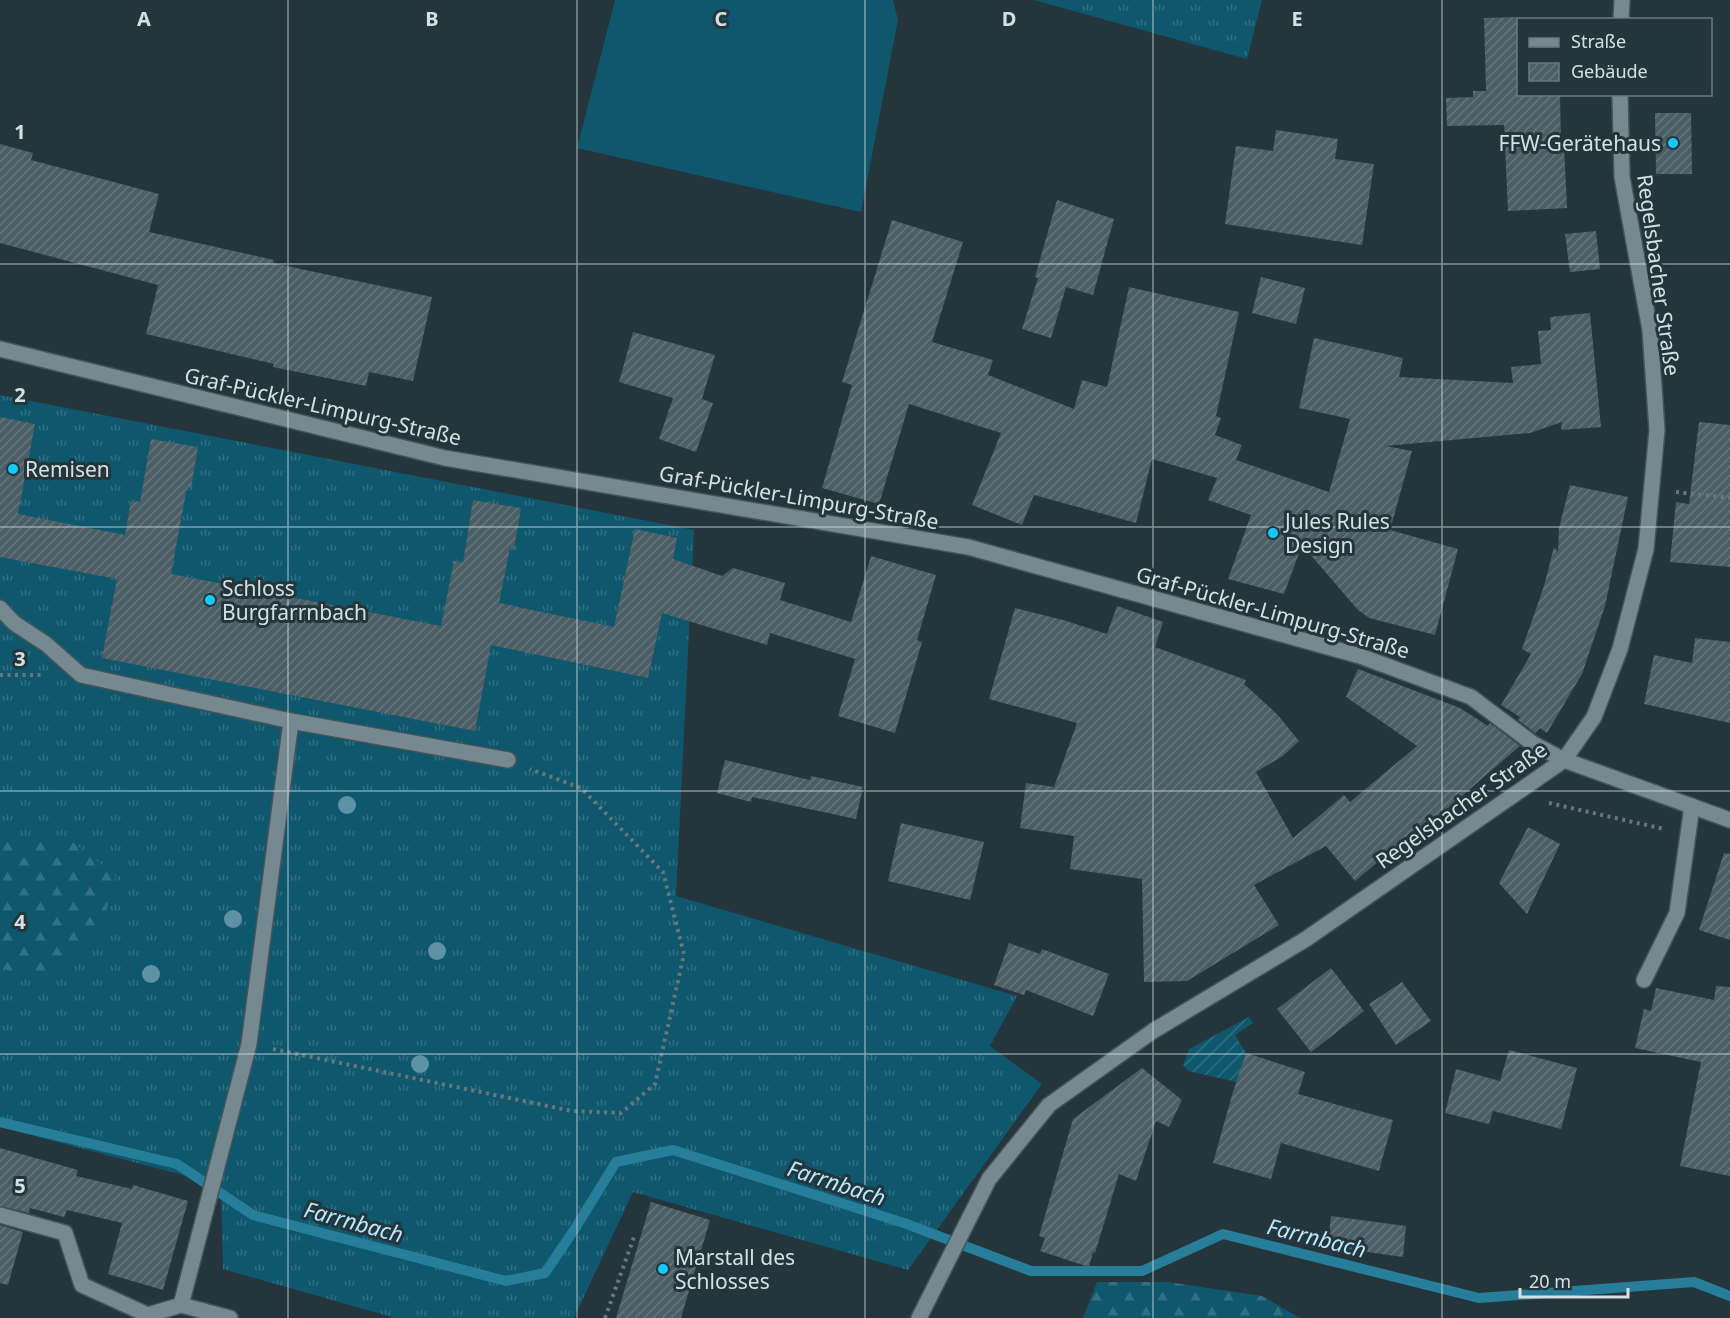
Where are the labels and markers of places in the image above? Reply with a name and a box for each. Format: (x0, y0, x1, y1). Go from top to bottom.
place label: FFW-Gerätehaus (1499, 129, 1661, 157)
marker: FFW-Gerätehaus (1666, 136, 1680, 150)
place label: Remisen (25, 455, 110, 483)
marker: Remisen (6, 462, 20, 476)
place label: Jules Rules Design (1283, 507, 1390, 559)
marker: Jules Rules Design (1266, 526, 1280, 540)
place label: Schloss Burgfarrnbach (222, 574, 367, 626)
marker: Schloss Burgfarrnbach (203, 593, 217, 607)
place label: Marstall des Schlosses (675, 1243, 795, 1295)
marker: Marstall des Schlosses (656, 1262, 670, 1276)

